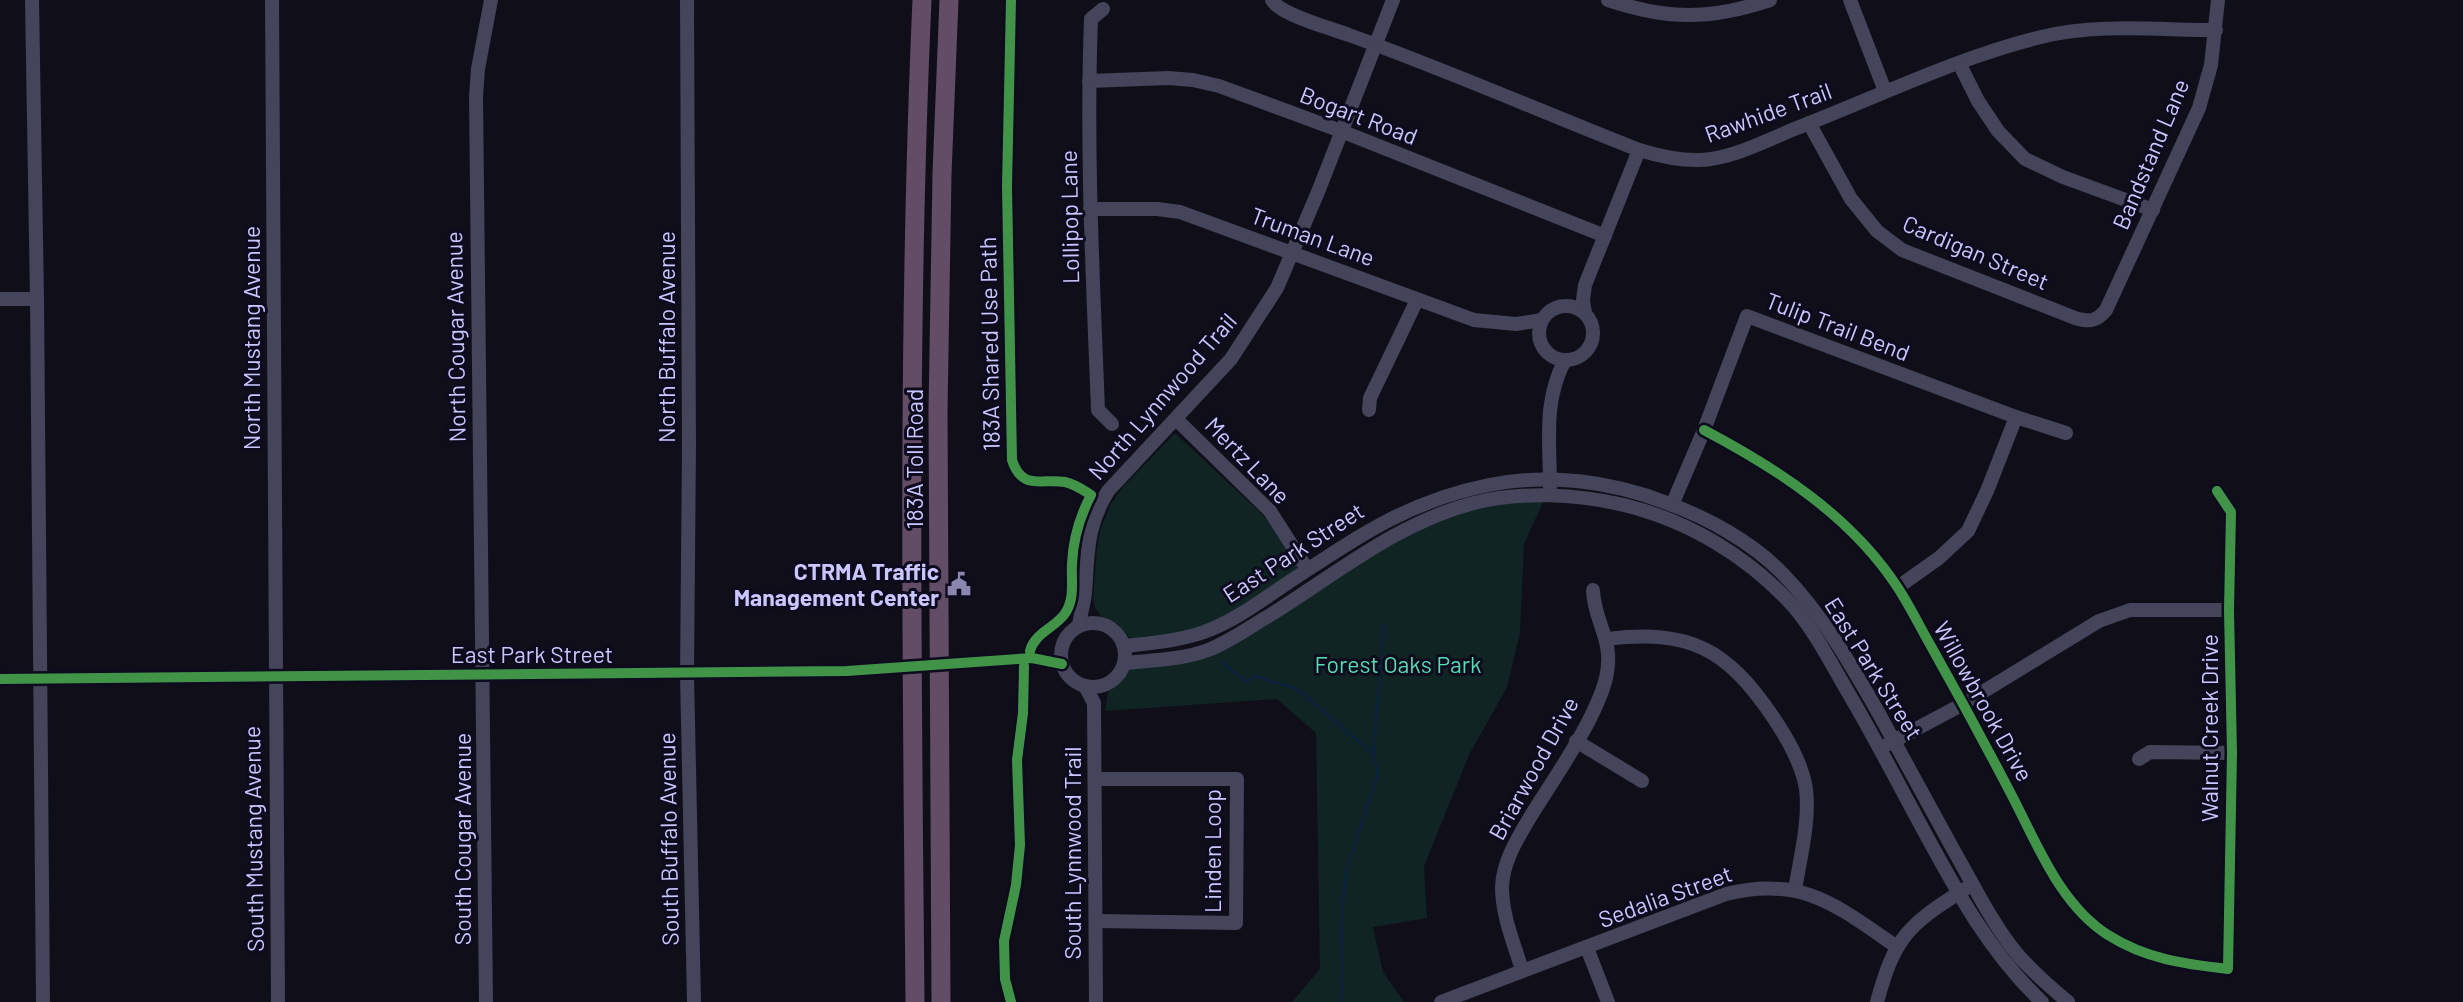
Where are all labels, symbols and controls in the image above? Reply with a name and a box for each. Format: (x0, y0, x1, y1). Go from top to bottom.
street label: Bandstand Lane (2106, 75, 2194, 233)
street label: Rawhide Trail (1701, 76, 1835, 148)
street label: Bogart Road (1296, 80, 1422, 150)
street label: Lollipop Lane (1054, 150, 1084, 284)
street label: Truman Lane (1247, 201, 1379, 271)
street label: Cardigan Street (1899, 209, 2053, 295)
street label: North Mustang Avenue (237, 226, 265, 450)
street label: North Cougar Avenue (439, 231, 471, 443)
street label: North Buffalo Avenue (652, 231, 680, 443)
street label: 183A Shared Use Path (973, 237, 1005, 451)
street label: Tulip Trail Bend (1762, 286, 1914, 366)
street label: North Lynnwood Trail (1082, 307, 1242, 485)
street label: 183A Toll Road (900, 389, 928, 529)
street label: Mertz Lane (1200, 411, 1296, 509)
street label: East Park Street (1217, 496, 1369, 608)
place label: CTRMA Traffic Management Center (734, 557, 939, 611)
public building icon: CTRMA Traffic Management Center (945, 570, 973, 598)
street label: East Park Street (1819, 592, 1929, 744)
street label: Willowbrook Drive (1928, 616, 2040, 786)
street label: Walnut Creek Drive (2195, 634, 2223, 822)
street label: East Park Street (451, 640, 613, 668)
park label: Forest Oaks Park (1314, 650, 1482, 678)
street label: Briarwood Drive (1482, 692, 1584, 844)
street label: South Mustang Avenue (237, 726, 269, 952)
street label: South Buffalo Avenue (652, 732, 684, 946)
street label: South Cougar Avenue (448, 733, 476, 945)
street label: South Lynnwood Trail (1058, 746, 1086, 960)
street label: Linden Loop (1198, 789, 1226, 913)
street label: Sedalia Street (1594, 859, 1736, 933)

